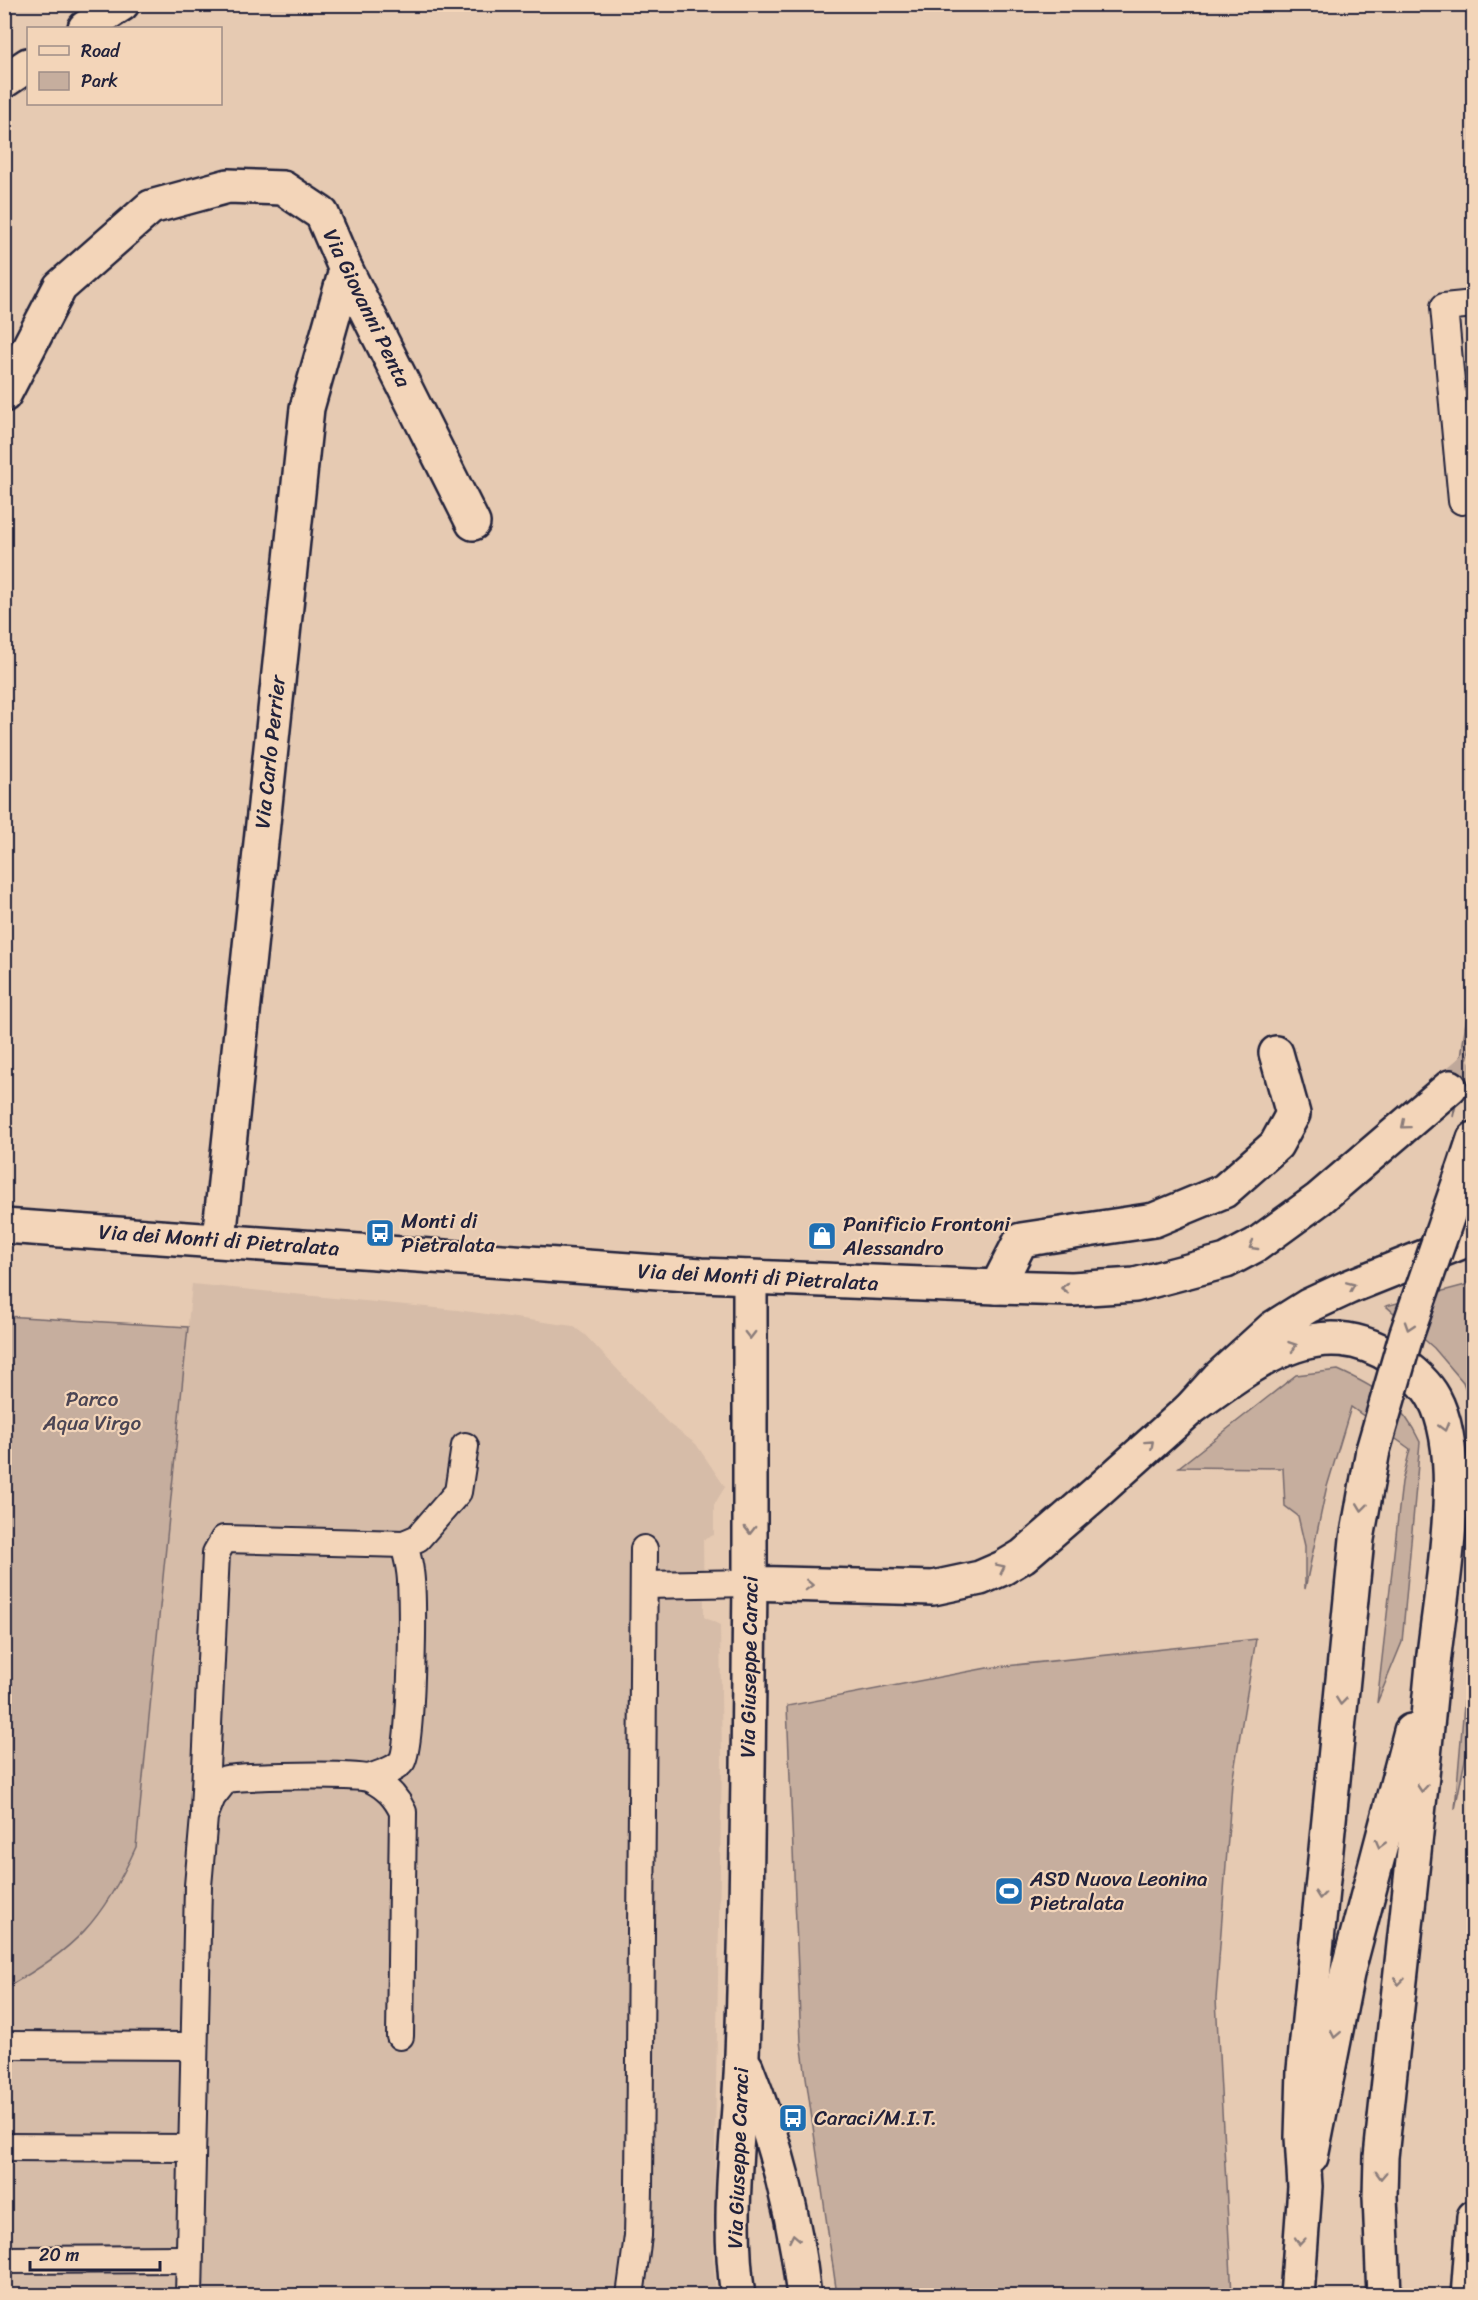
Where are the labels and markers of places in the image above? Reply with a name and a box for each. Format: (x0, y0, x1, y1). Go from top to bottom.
place label: Monti di Pietralata (401, 1202, 495, 1264)
place label: Panificio Frontoni Alessandro (842, 1205, 1011, 1267)
bus stop icon: Monti di Pietralata (364, 1217, 396, 1249)
shop icon: Panificio Frontoni Alessandro (806, 1220, 838, 1252)
place label: ASD Nuova Leonina Pietralata (1029, 1860, 1208, 1922)
sports icon: ASD Nuova Leonina Pietralata (993, 1875, 1025, 1907)
place label: Caraci/M.I.T. (814, 2099, 937, 2137)
bus stop icon: Caraci/M.I.T. (777, 2102, 809, 2134)

